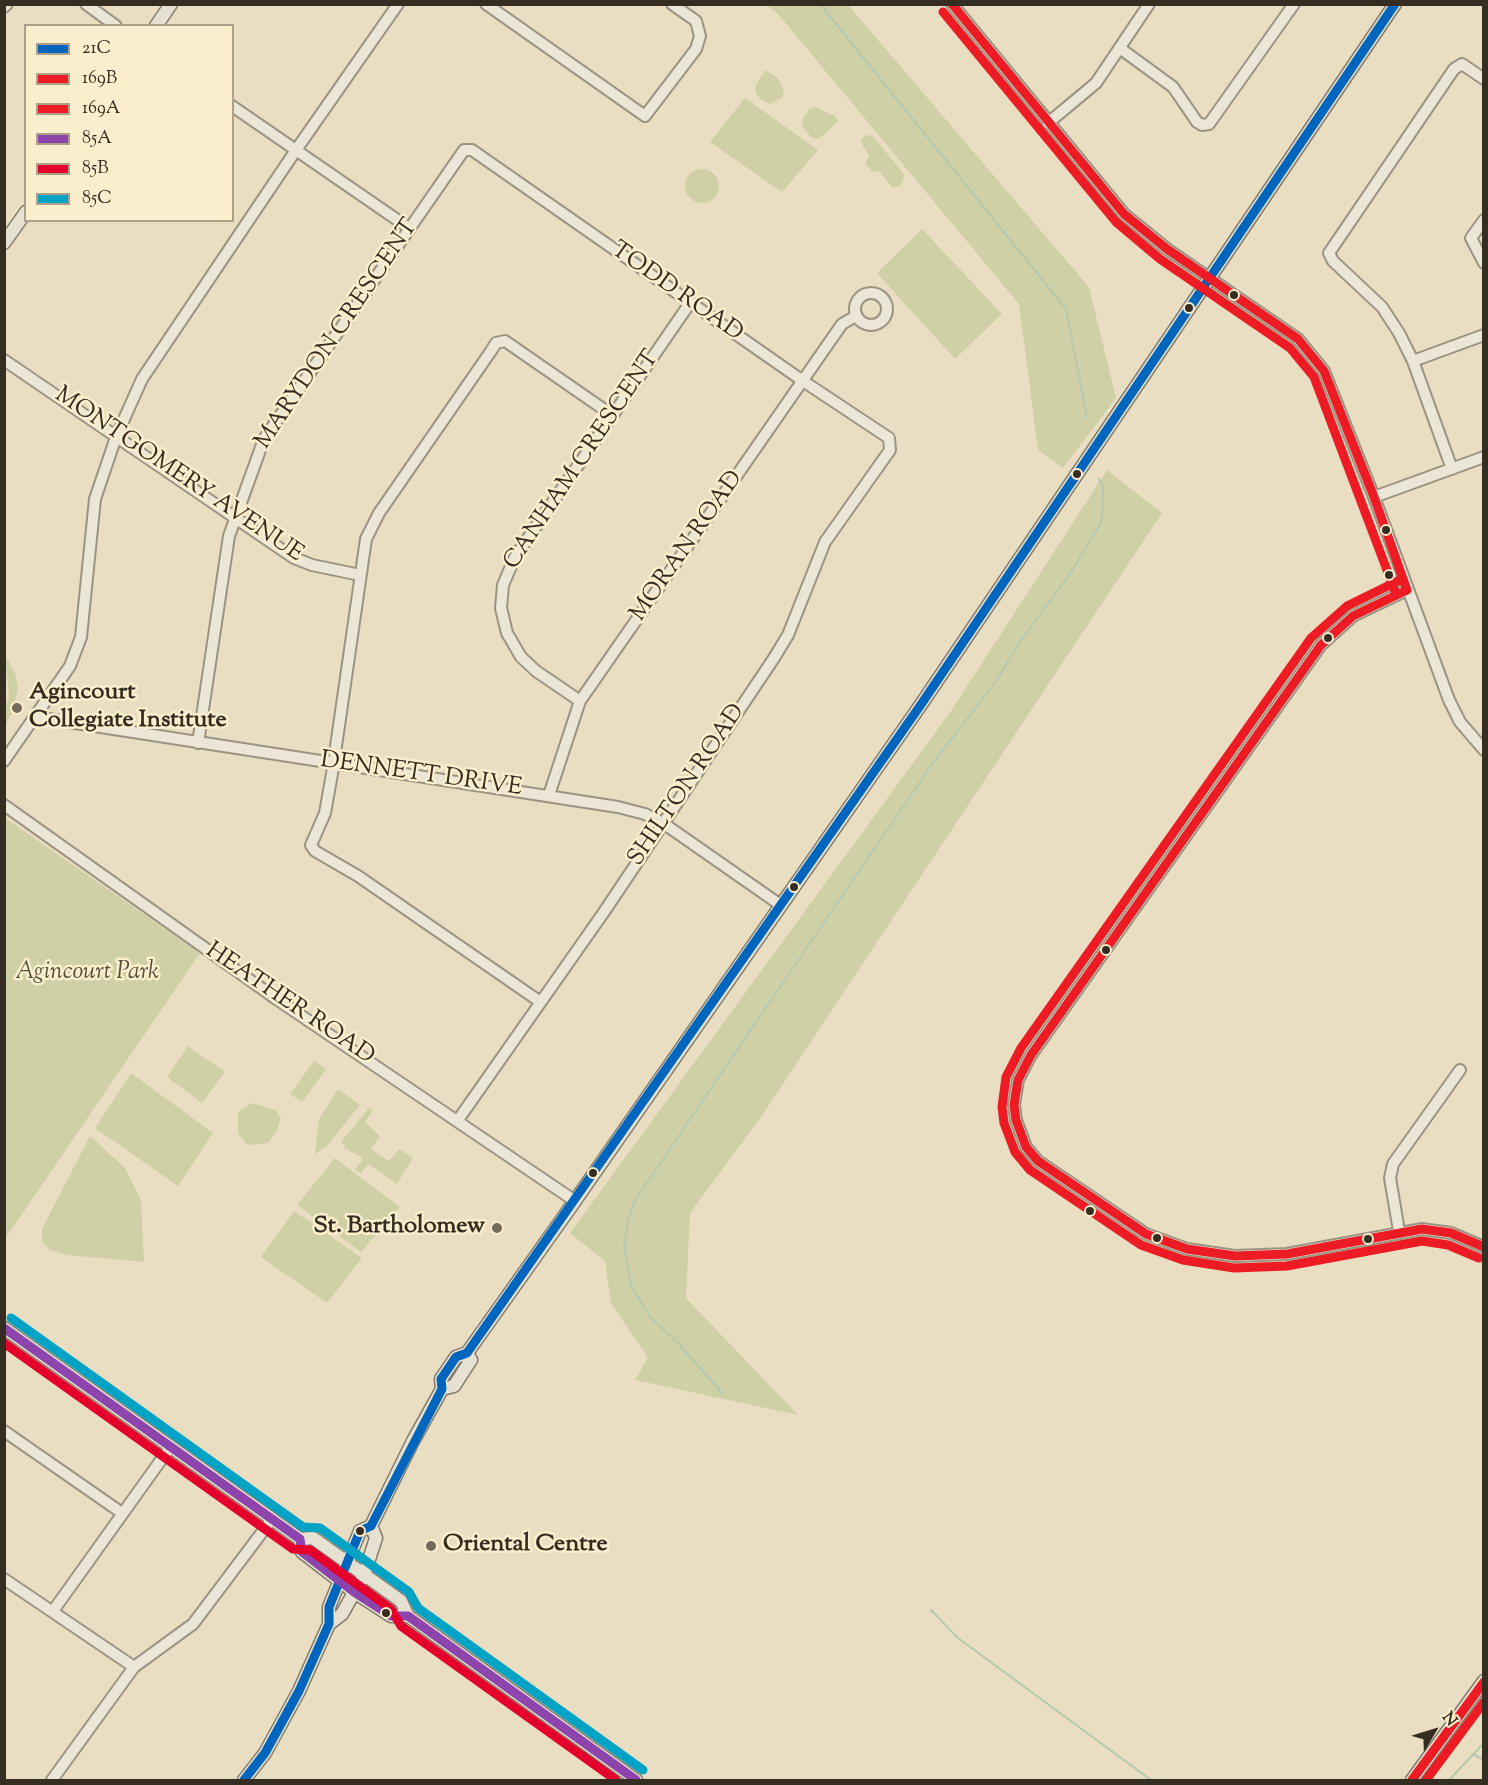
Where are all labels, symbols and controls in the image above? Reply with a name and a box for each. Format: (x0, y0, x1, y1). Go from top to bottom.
legend (24, 24, 234, 222)
text: 21C (82, 36, 111, 62)
text: 169B (82, 66, 117, 92)
text: 169A (82, 96, 120, 122)
text: 85A (82, 126, 112, 152)
text: 85B (82, 156, 109, 182)
text: 85C (82, 186, 112, 212)
street label: MARYDON CRESCENT (250, 214, 426, 456)
street label: TODD ROAD (604, 237, 748, 349)
unlabelled marker (1228, 289, 1240, 301)
unlabelled marker (1183, 302, 1195, 314)
street label: CANHAM CRESCENT (499, 346, 667, 576)
street label: MONTGOMERY AVENUE (48, 382, 308, 570)
street label: MORAN ROAD (625, 466, 751, 628)
unlabelled marker (1071, 468, 1083, 480)
unlabelled marker (1380, 524, 1392, 536)
unlabelled marker (1383, 569, 1395, 581)
unlabelled marker (1322, 632, 1334, 644)
place label: Agincourt Collegiate Institute (29, 680, 227, 736)
street label: SHILTON ROAD (623, 700, 753, 872)
marker: Agincourt Collegiate Institute (10, 701, 24, 715)
street label: DENNETT DRIVE (318, 748, 524, 804)
unlabelled marker (788, 881, 800, 893)
street label: HEATHER ROAD (199, 938, 379, 1072)
unlabelled marker (1100, 944, 1112, 956)
park label: Agincourt Park (15, 960, 159, 988)
unlabelled marker (587, 1167, 599, 1179)
unlabelled marker (1084, 1205, 1096, 1217)
place label: St. Bartholomew (313, 1214, 485, 1242)
marker: St. Bartholomew (490, 1221, 504, 1235)
unlabelled marker (1151, 1232, 1163, 1244)
unlabelled marker (1362, 1233, 1374, 1245)
unlabelled marker (354, 1525, 366, 1537)
place label: Oriental Centre (443, 1532, 608, 1560)
marker: Oriental Centre (424, 1539, 438, 1553)
unlabelled marker (380, 1607, 392, 1619)
north arrow (1404, 1701, 1464, 1761)
text: N (1436, 1707, 1462, 1732)

